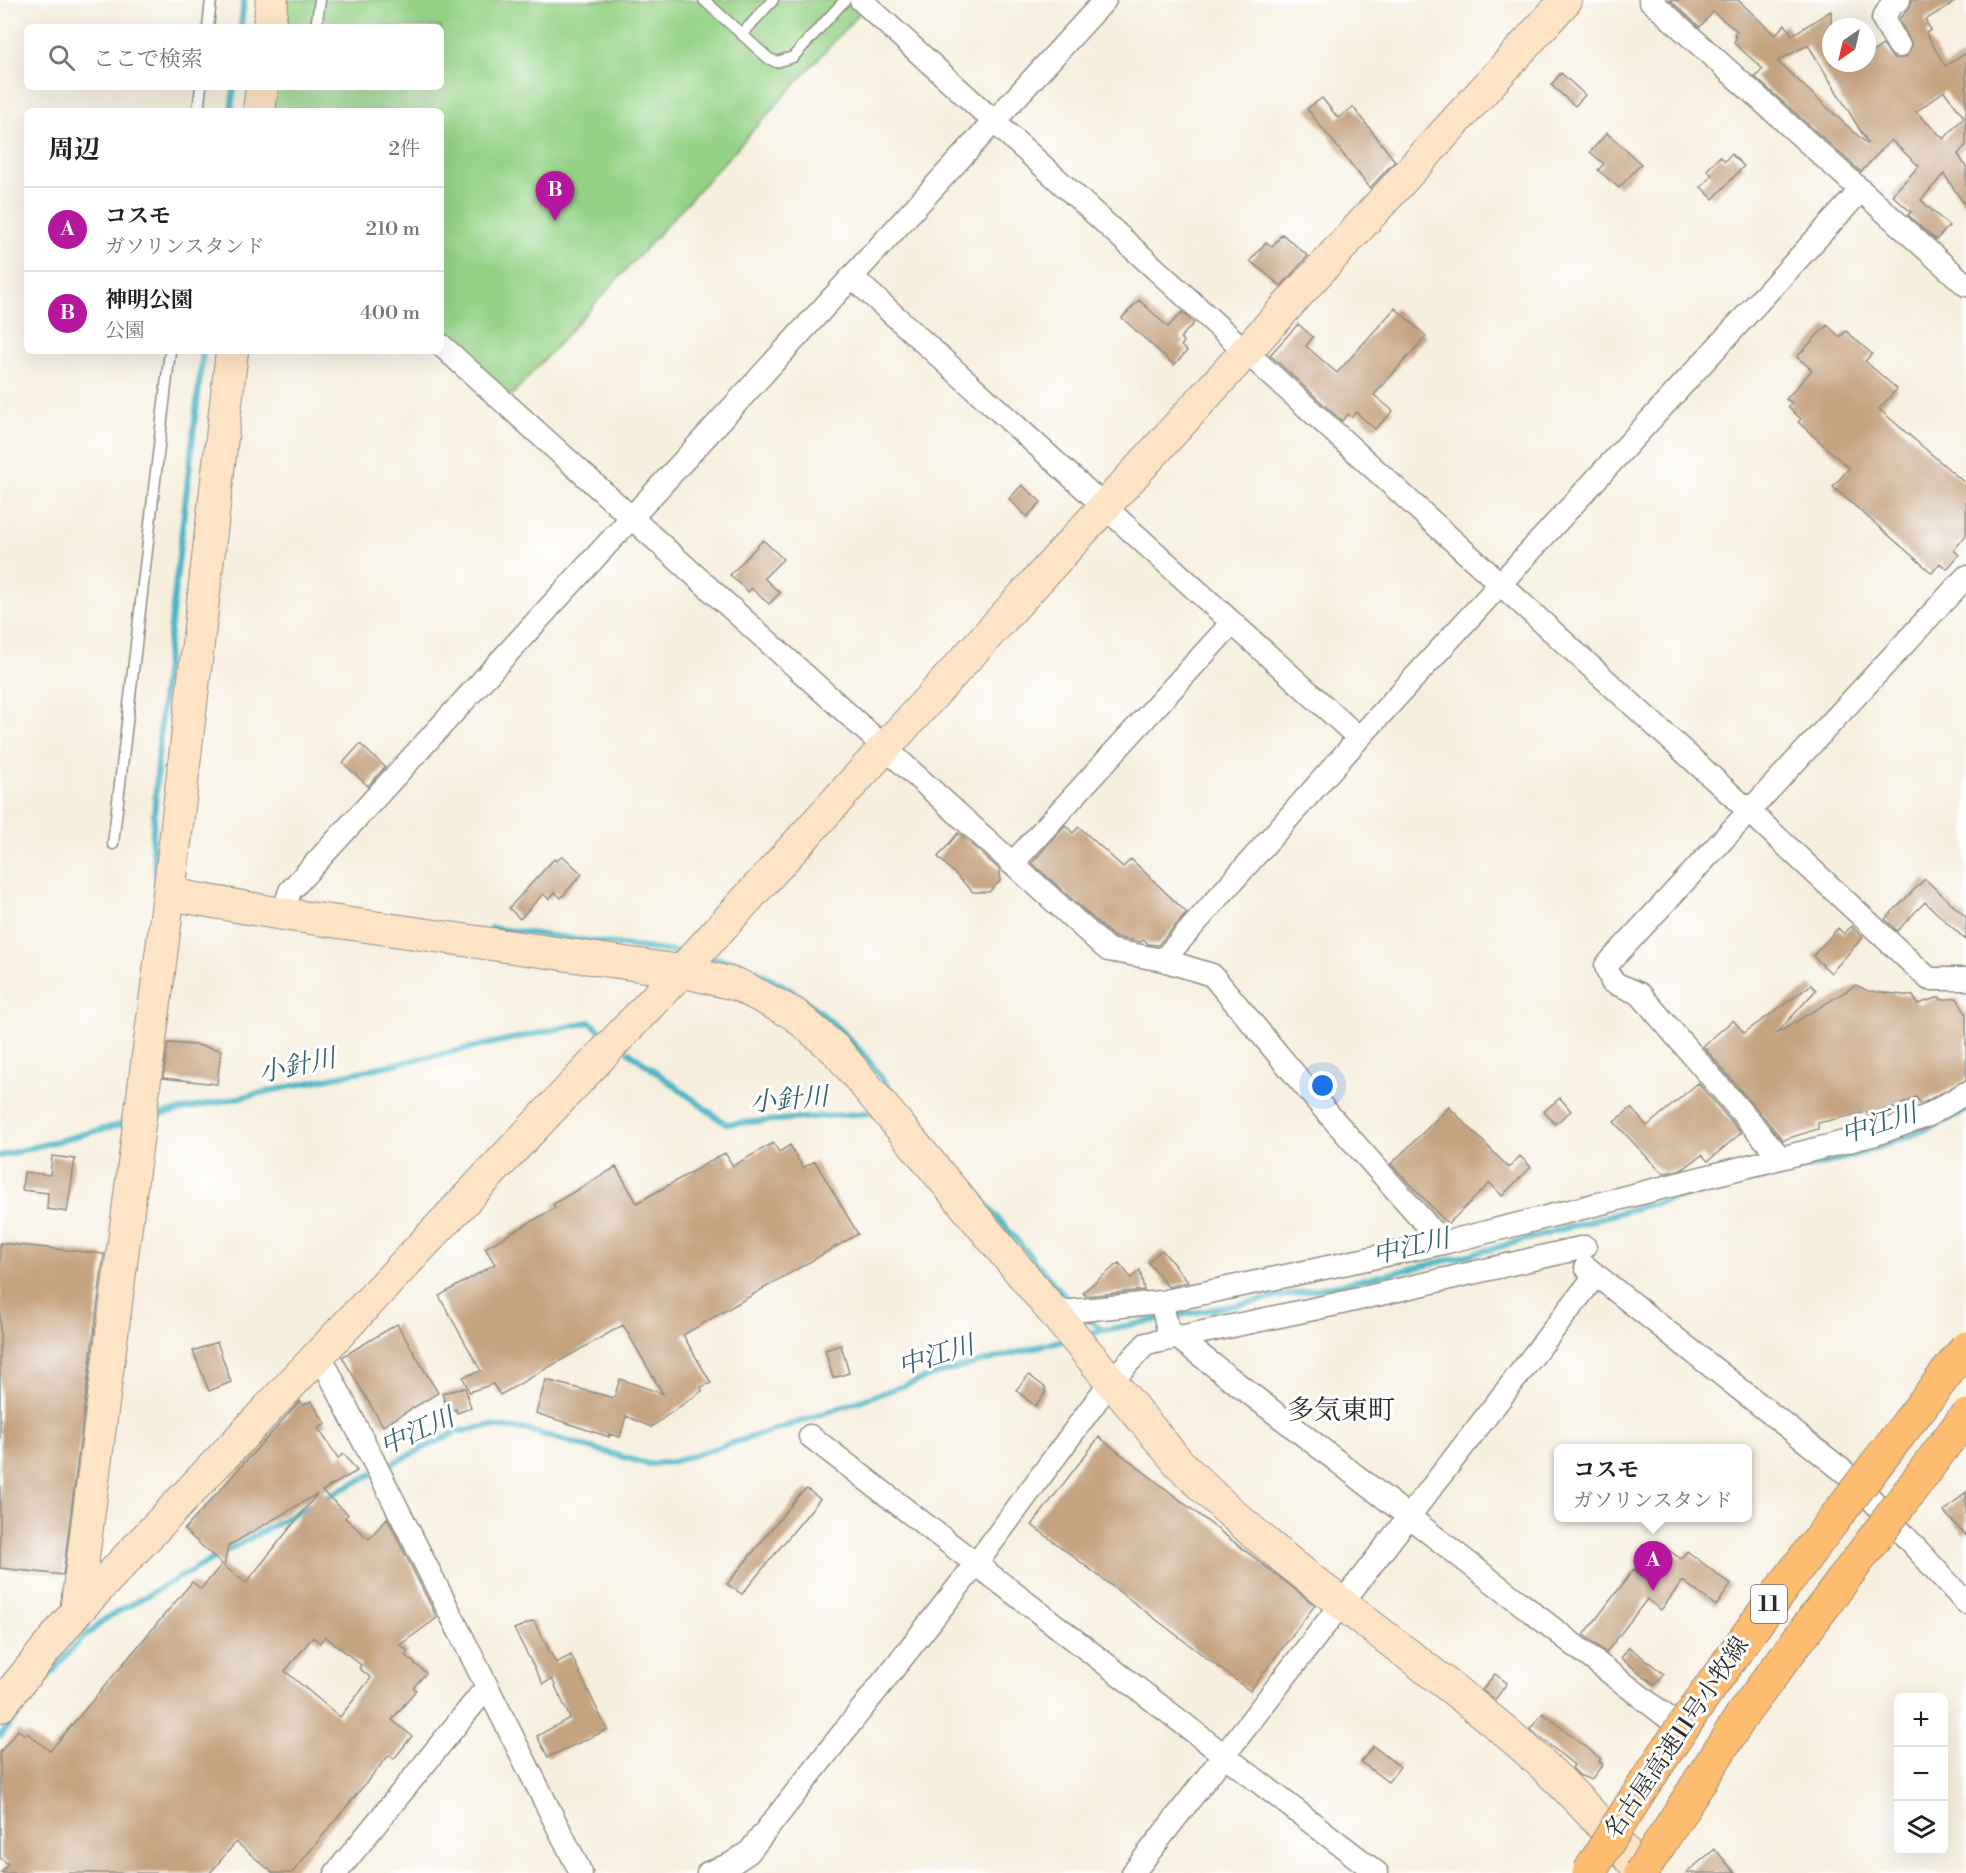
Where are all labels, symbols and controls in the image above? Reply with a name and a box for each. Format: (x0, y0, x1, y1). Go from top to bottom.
north arrow (1822, 18, 1876, 72)
search box (24, 24, 444, 90)
icon: search (45, 41, 78, 74)
text: ここで検索 (93, 46, 203, 73)
text: 周辺 (48, 134, 100, 166)
text: 2件 (389, 137, 420, 162)
pin: B (536, 172, 574, 221)
text: コスモ (105, 203, 171, 230)
text: A (60, 217, 75, 242)
text: 210 m (365, 217, 420, 242)
text: ガソリンスタンド (105, 235, 264, 260)
text: 神明公園 (105, 287, 193, 314)
text: B (60, 301, 75, 326)
text: 400 m (360, 301, 420, 326)
text: 公園 (105, 319, 145, 344)
water label: 小針川 (256, 1042, 341, 1090)
your location (1308, 1071, 1337, 1100)
water label: 小針川 (749, 1080, 832, 1119)
water label: 中江川 (1837, 1096, 1924, 1151)
water label: 中江川 (1369, 1222, 1456, 1271)
water label: 中江川 (894, 1328, 981, 1383)
district label: 多気東町 (1287, 1394, 1395, 1428)
water label: 中江川 (375, 1400, 462, 1462)
popup (1554, 1444, 1752, 1522)
text: コスモ (1573, 1457, 1639, 1484)
text: ガソリンスタンド (1573, 1489, 1733, 1514)
pin: A (1634, 1542, 1672, 1591)
road number: 11 (1751, 1585, 1787, 1623)
street label: 名古屋高速11号小牧線 (1598, 1631, 1756, 1845)
map controls (1894, 1693, 1948, 1855)
button: + (1894, 1693, 1948, 1747)
button: − (1894, 1747, 1948, 1801)
button: layers (1894, 1801, 1948, 1855)

